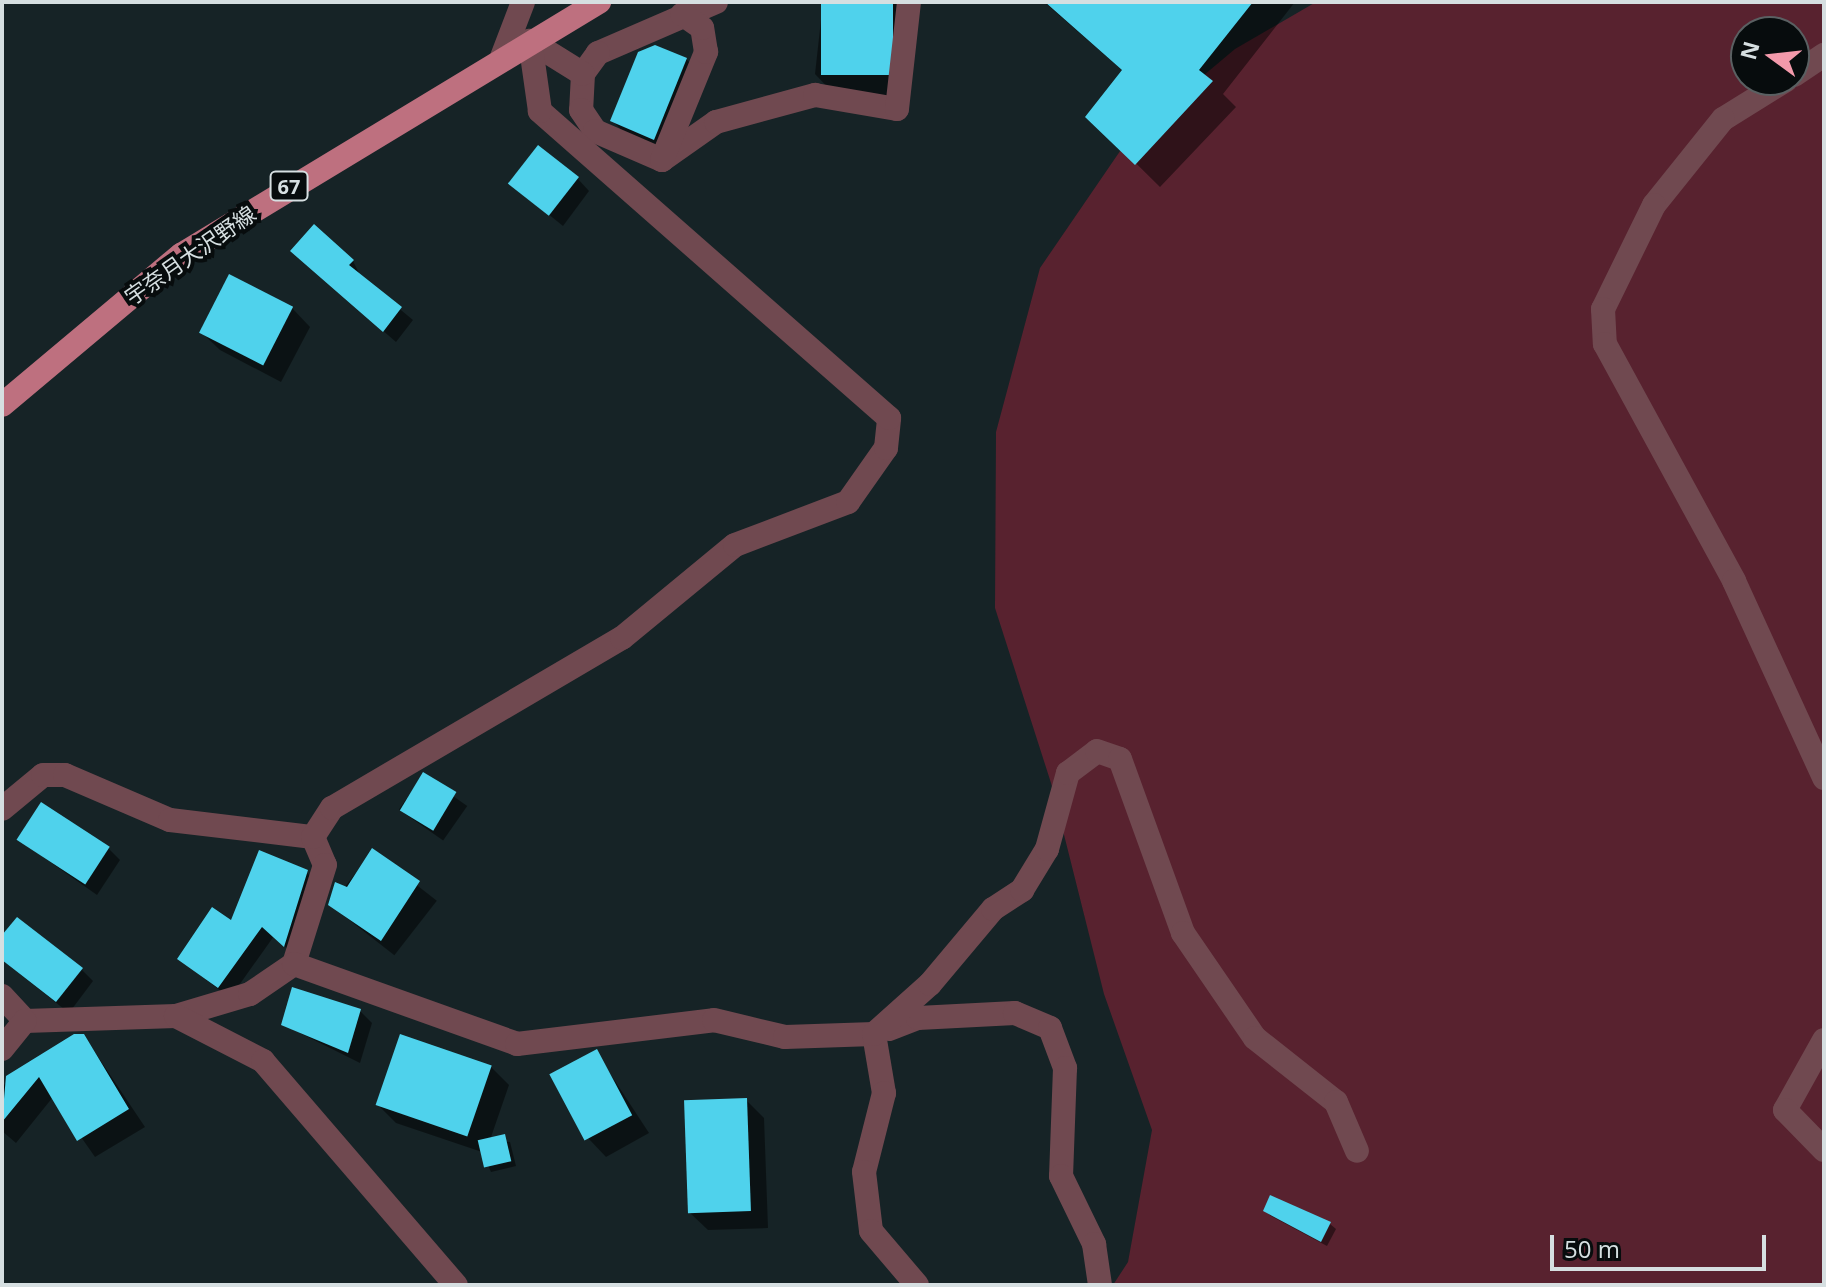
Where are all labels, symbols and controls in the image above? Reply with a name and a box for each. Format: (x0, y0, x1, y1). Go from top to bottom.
north arrow (1730, 16, 1810, 96)
text: N (1732, 38, 1766, 63)
road number: 67 (269, 170, 309, 202)
street label: 宇奈月大沢野線 (119, 200, 261, 310)
scale bar (1554, 1219, 1770, 1269)
text: 50 m (1564, 1232, 1620, 1265)

